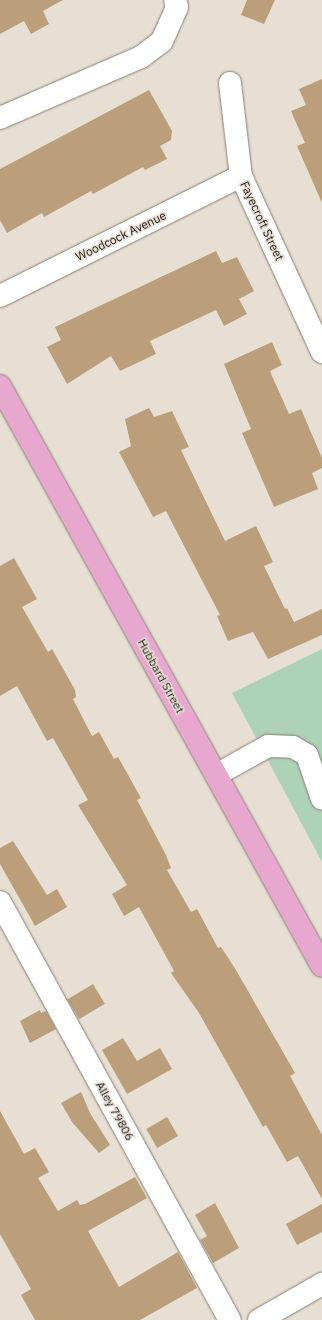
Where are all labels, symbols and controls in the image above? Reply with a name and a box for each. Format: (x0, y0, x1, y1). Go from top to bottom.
street label: Fayecroft Street (237, 179, 287, 263)
street label: Woodcock Avenue (73, 208, 169, 264)
street label: Hubbard Street (135, 636, 187, 716)
street label: Alley 79806 (93, 1079, 137, 1143)

